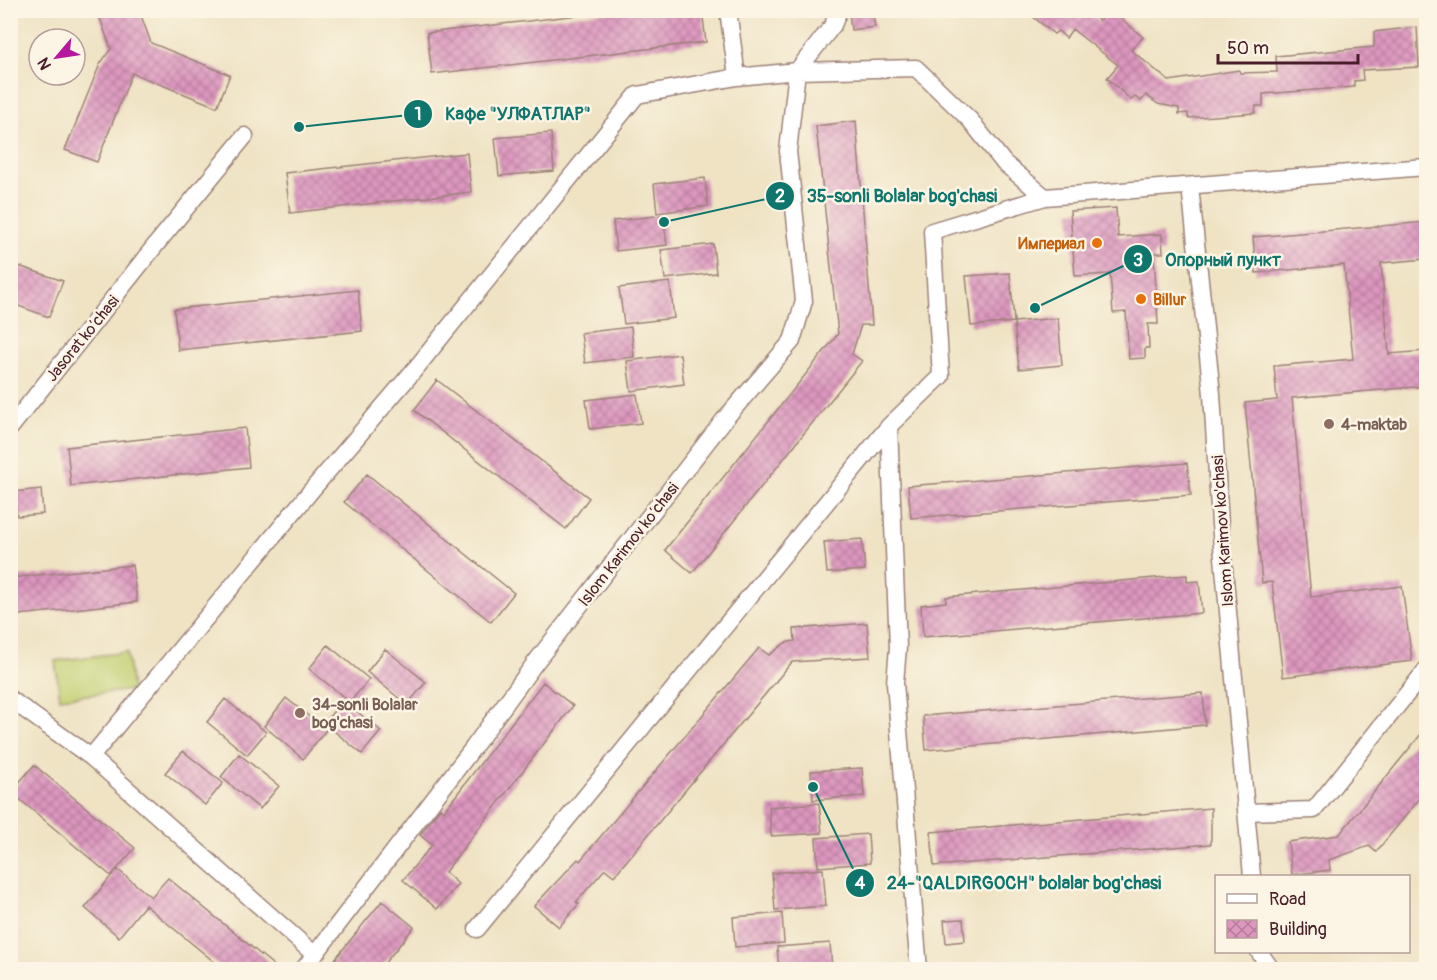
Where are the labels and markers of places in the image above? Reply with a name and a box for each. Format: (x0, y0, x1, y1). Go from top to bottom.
callout: Кафе "УЛФАТЛАР" (403, 96, 603, 132)
callout: 35-sonli Bolalar bog'chasi (765, 178, 1009, 214)
place label: Империал (1018, 234, 1085, 254)
marker: Империал (1090, 236, 1104, 250)
callout: Опорный пункт (1123, 241, 1293, 277)
place label: Billur (1153, 290, 1187, 310)
marker: Billur (1134, 292, 1148, 306)
place label: 4-maktab (1341, 415, 1407, 435)
marker: 4-maktab (1322, 417, 1336, 431)
place label: 34-sonli Bolalar bog'chasi (312, 695, 418, 733)
marker: 34-sonli Bolalar bog'chasi (293, 706, 307, 720)
callout: 24-"QALDIRGOCH" bolalar bog'chasi (845, 865, 1173, 901)

